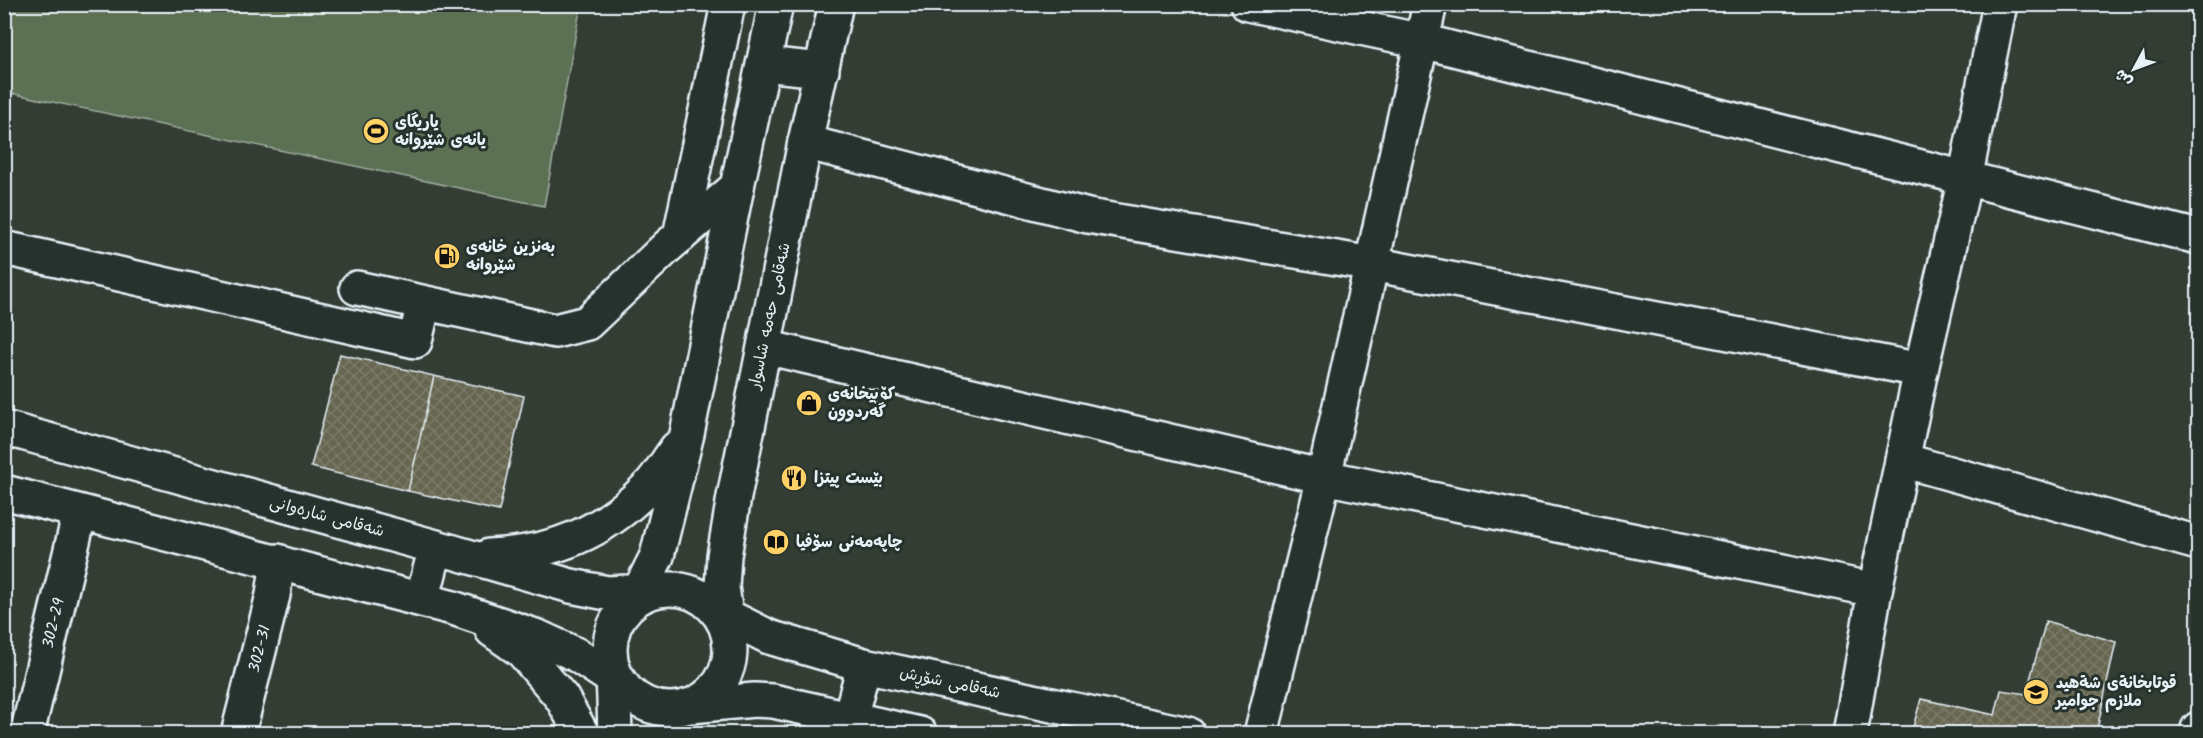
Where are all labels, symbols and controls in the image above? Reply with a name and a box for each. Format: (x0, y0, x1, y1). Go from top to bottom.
north arrow (2104, 39, 2164, 99)
text: ش (2109, 63, 2139, 93)
place label: یاریگای یانەی شێروانە (395, 110, 486, 153)
sports icon: یاریگای یانەی شێروانە (361, 116, 391, 146)
place label: بەنزین خانەی شێروانە (466, 235, 555, 278)
street label: شەقامی حەمە شاسوار (742, 240, 798, 393)
fuel station icon: بەنزین خانەی شێروانە (432, 241, 462, 271)
place label: کۆپیخانەی گەردوون (828, 382, 895, 425)
shop icon: کۆپیخانەی گەردوون (794, 388, 824, 418)
restaurant icon: بێست پیتزا (779, 463, 809, 493)
place label: بێست پیتزا (814, 466, 883, 491)
street label: شەقامی شارەوانی (267, 490, 387, 544)
library icon: چاپەمەنی سۆفیا (761, 527, 791, 557)
place label: چاپەمەنی سۆفیا (796, 530, 902, 555)
street label: 302-29 (35, 595, 72, 651)
street label: 302-31 (242, 622, 277, 675)
street label: شەقامی شۆڕش (897, 660, 1003, 707)
place label: قوتابخانةى شةهيد ملازم جوامير (2054, 671, 2177, 714)
school or university icon: قوتابخانةى شةهيد ملازم جوامير (2021, 677, 2051, 707)

